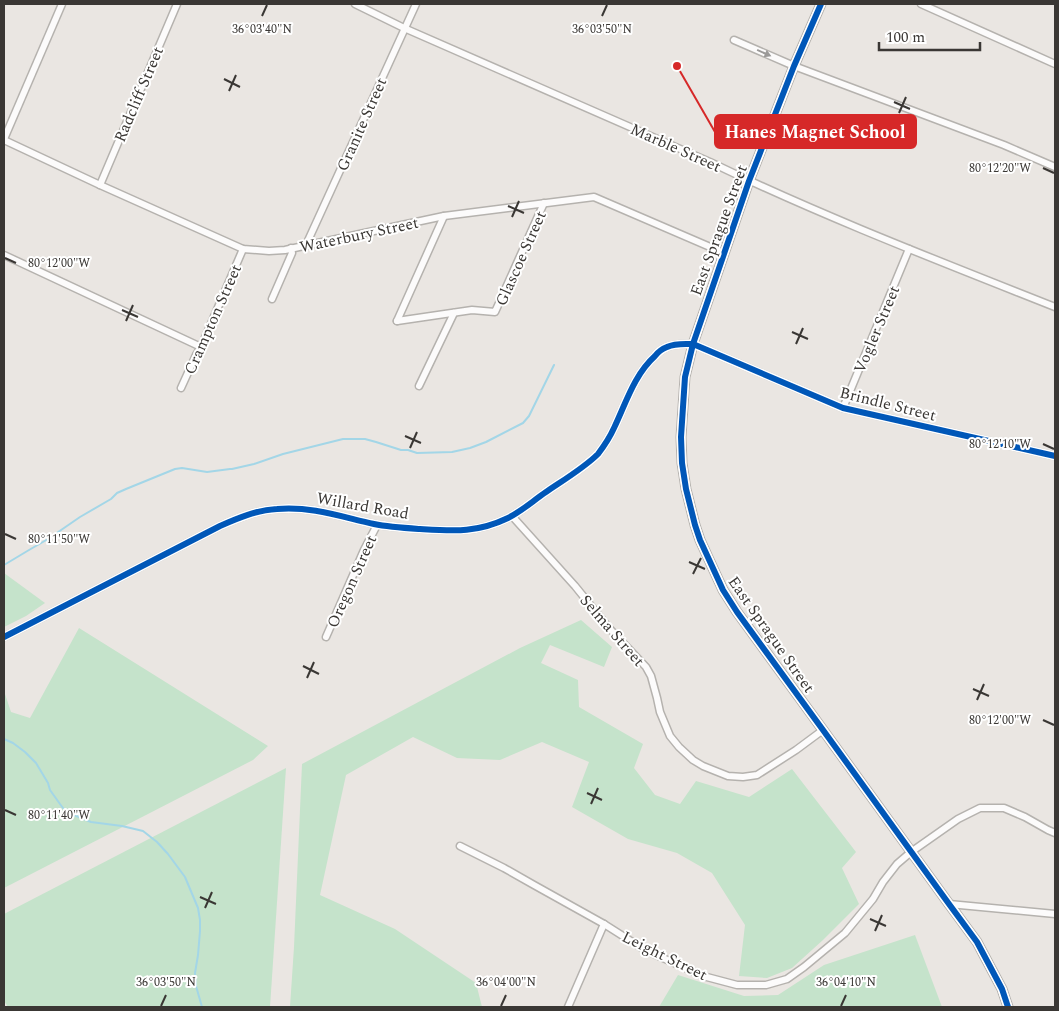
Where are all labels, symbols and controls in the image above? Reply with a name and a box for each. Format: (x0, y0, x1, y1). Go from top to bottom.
text: 36°03'40"N (232, 20, 292, 39)
text: 36°03'50"N (572, 20, 632, 39)
scale bar (879, 20, 980, 52)
text: 100 m (886, 26, 925, 49)
street label: Radcliff Street (108, 43, 170, 146)
one-way arrow (757, 49, 771, 57)
street label: Granite Street (331, 73, 393, 175)
callout: Hanes Magnet School (715, 115, 916, 148)
street label: Marble Street (626, 117, 725, 179)
text: Hanes Magnet School (724, 119, 906, 146)
text: 80°12'20"W (969, 159, 1031, 178)
street label: East Sprague Street (684, 161, 754, 299)
street label: Glascoe Street (489, 207, 553, 310)
street label: Waterbury Street (298, 211, 421, 259)
text: 80°12'00"W (28, 254, 90, 273)
street label: Crampton Street (178, 260, 248, 378)
street label: Vogler Street (848, 282, 906, 377)
street label: Brindle Street (837, 380, 939, 428)
text: 80°12'10"W (969, 435, 1031, 454)
street label: Willard Road (315, 486, 411, 526)
text: 80°11'50"W (28, 530, 90, 549)
street label: Oregon Street (321, 531, 383, 632)
street label: East Sprague Street (722, 571, 821, 698)
street label: Selma Street (574, 589, 651, 672)
text: 80°12'00"W (969, 711, 1031, 730)
text: 80°11'40"W (28, 806, 90, 825)
street label: Leight Street (618, 925, 712, 987)
text: 36°03'50"N (136, 973, 196, 992)
text: 36°04'00"N (476, 973, 536, 992)
text: 36°04'10"N (816, 973, 876, 992)

